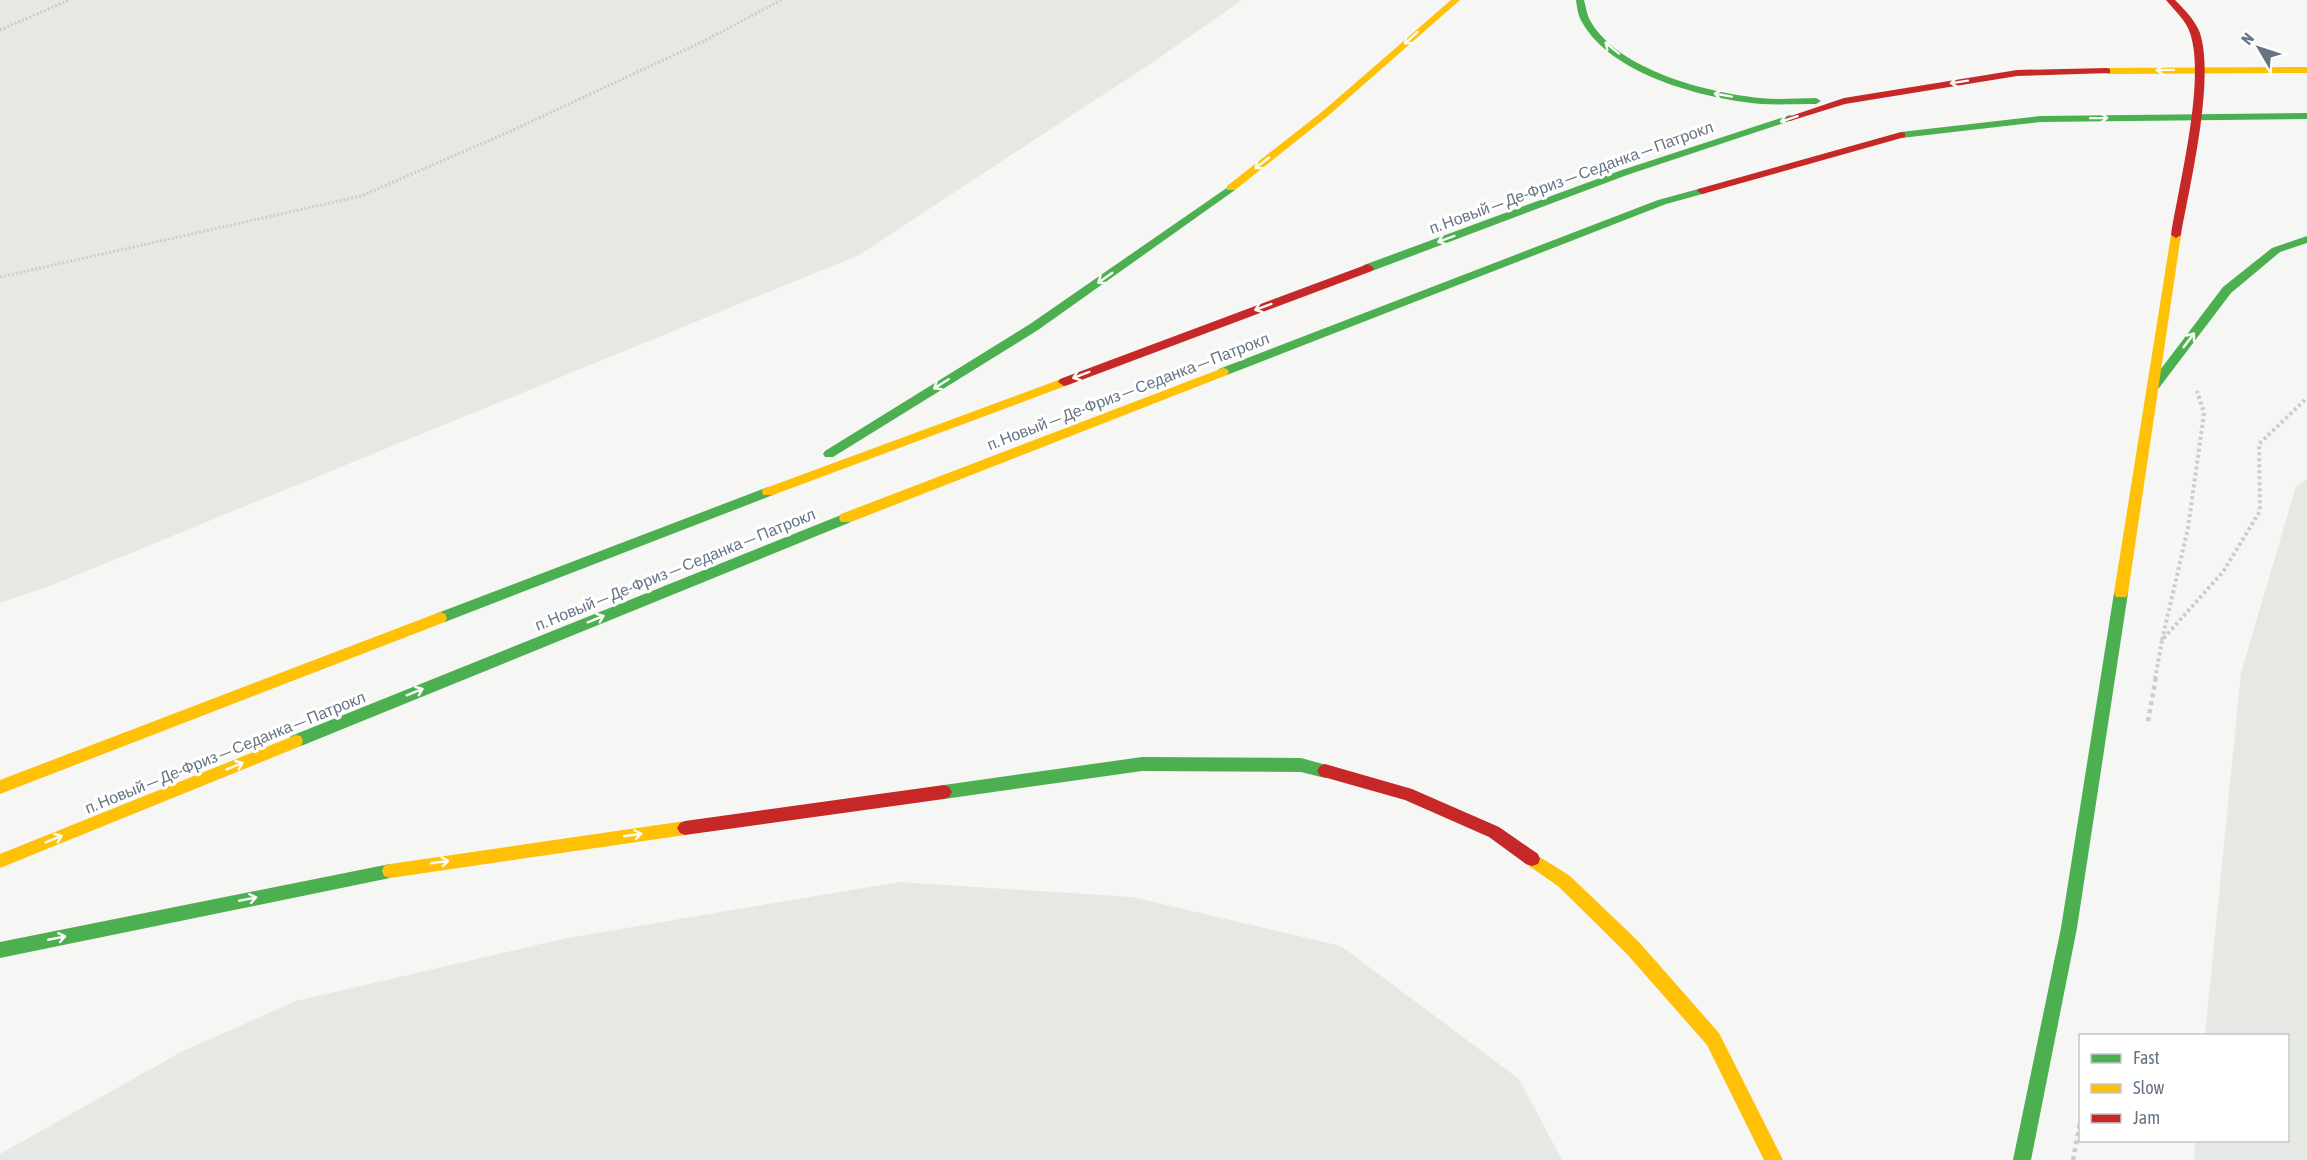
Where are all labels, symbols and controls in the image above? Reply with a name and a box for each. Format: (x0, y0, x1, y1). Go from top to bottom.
north arrow (2229, 18, 2289, 78)
text: N (2237, 29, 2257, 48)
one-way arrow (1404, 31, 1419, 45)
one-way arrow (1605, 42, 1621, 55)
one-way arrow (2155, 64, 2175, 75)
one-way arrow (1949, 77, 1969, 88)
one-way arrow (1714, 89, 1734, 100)
one-way arrow (2088, 112, 2108, 123)
one-way arrow (1780, 114, 1799, 125)
street label: п. Новый — Де-Фриз — Седанка — Патрокл (1427, 117, 1715, 237)
one-way arrow (1255, 157, 1271, 170)
one-way arrow (1437, 234, 1456, 245)
one-way arrow (1097, 272, 1113, 284)
one-way arrow (1255, 302, 1273, 313)
street label: п. Новый — Де-Фриз — Седанка — Патрокл (984, 329, 1272, 453)
one-way arrow (2183, 332, 2196, 348)
one-way arrow (1072, 370, 1091, 381)
one-way arrow (933, 379, 950, 391)
street label: п. Новый — Де-Фриз — Седанка — Патрокл (532, 504, 818, 634)
one-way arrow (586, 613, 605, 624)
one-way arrow (406, 686, 424, 697)
street label: п. Новый — Де-Фриз — Седанка — Патрокл (82, 687, 368, 817)
one-way arrow (225, 760, 244, 771)
one-way arrow (623, 830, 642, 841)
one-way arrow (44, 833, 63, 844)
one-way arrow (429, 857, 449, 868)
one-way arrow (238, 893, 258, 904)
one-way arrow (47, 932, 67, 943)
legend (2079, 1034, 2289, 1142)
text: Fast (2133, 1047, 2160, 1068)
text: Slow (2133, 1077, 2164, 1098)
text: Jam (2133, 1107, 2160, 1128)

